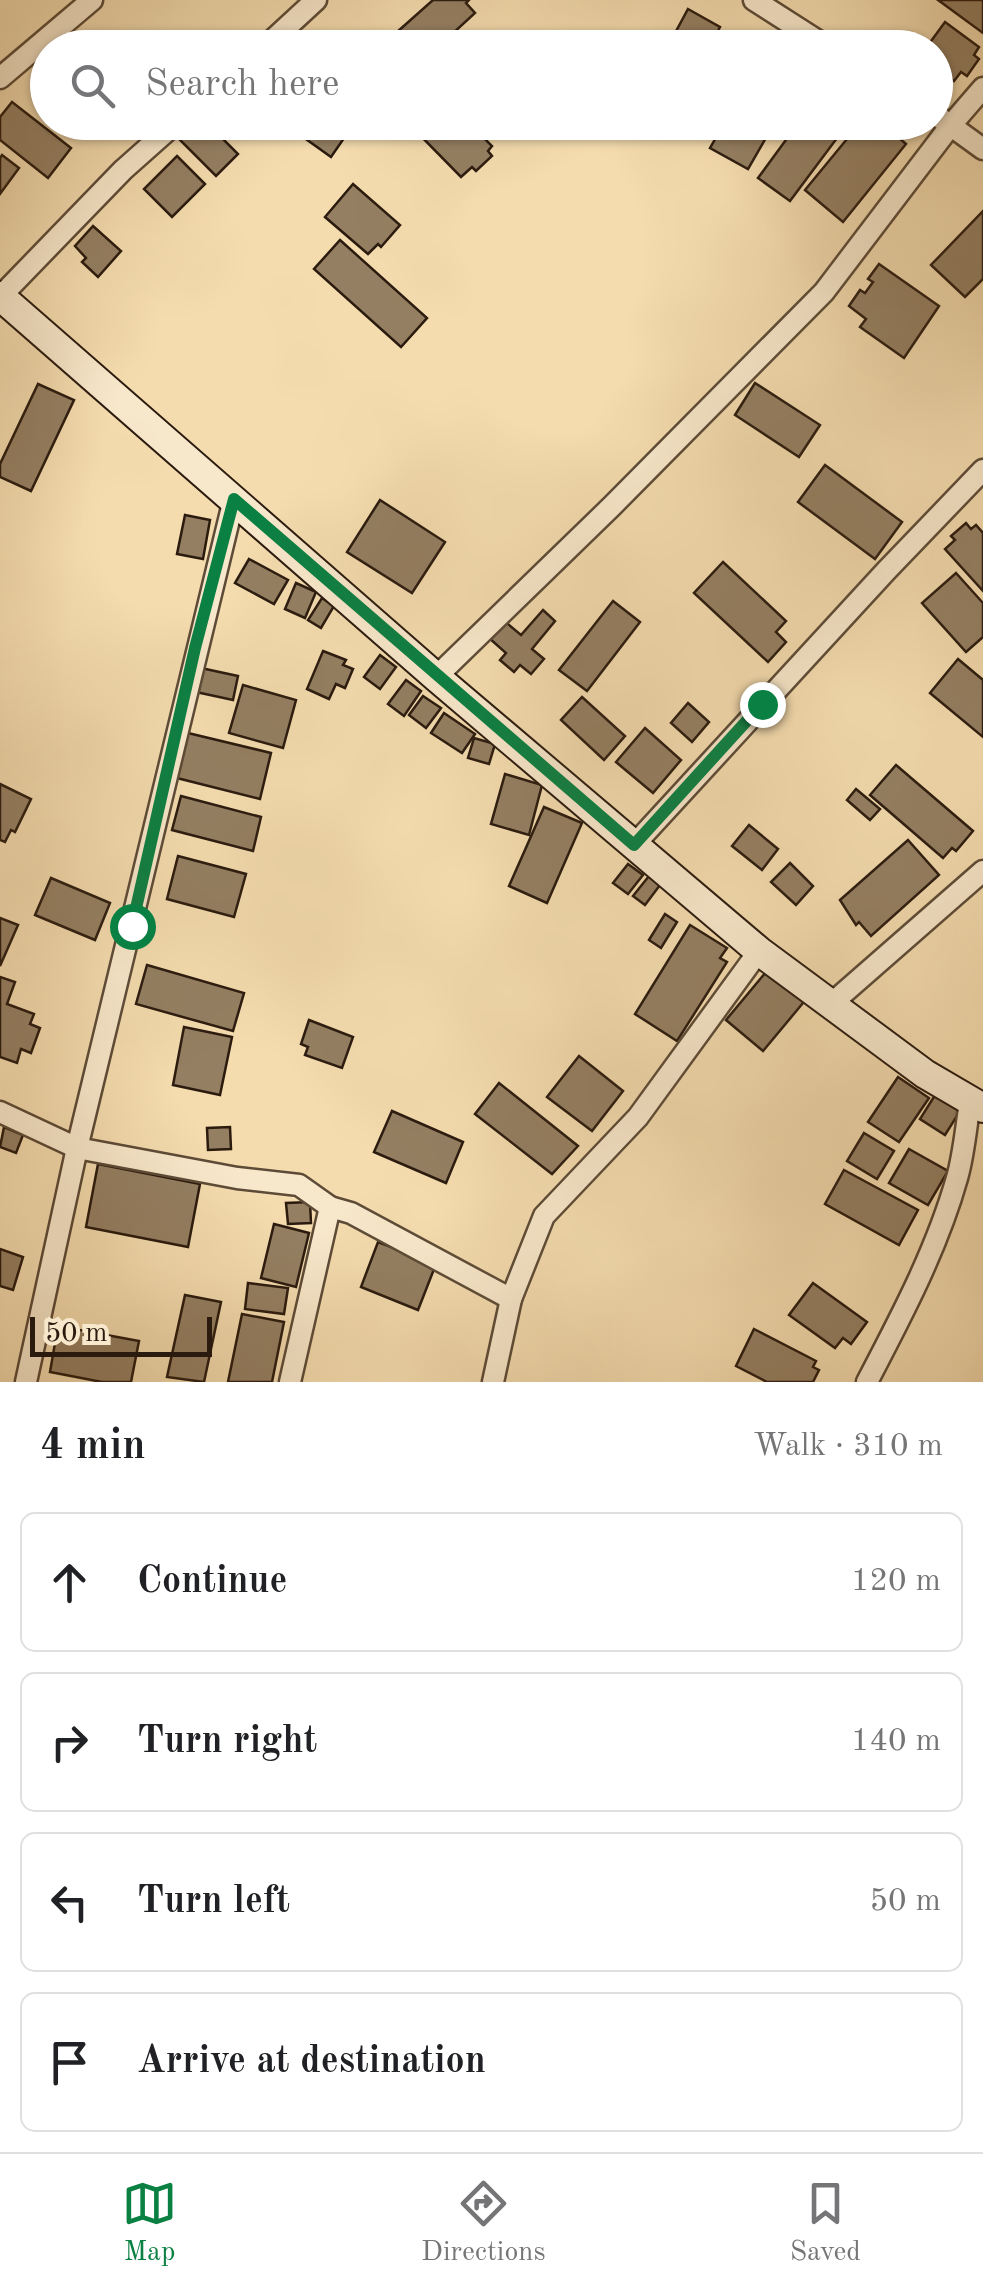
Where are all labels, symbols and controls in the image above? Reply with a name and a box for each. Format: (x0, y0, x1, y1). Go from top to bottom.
search box (30, 30, 953, 140)
icon: search (65, 58, 120, 113)
text: Search here (145, 66, 340, 104)
route end (740, 682, 786, 728)
route start (110, 904, 156, 950)
scale bar (30, 1312, 212, 1356)
text: 50 m (45, 1320, 108, 1348)
text: 4 min (40, 1426, 146, 1468)
text: Walk · 310 m (753, 1431, 943, 1463)
icon: ahead (42, 1555, 97, 1610)
text: Continue (137, 1563, 287, 1601)
text: 120 m (851, 1566, 941, 1598)
icon: right (42, 1715, 97, 1770)
text: Turn right (137, 1723, 317, 1761)
text: 140 m (851, 1726, 941, 1758)
icon: left (42, 1875, 97, 1930)
text: Turn left (137, 1883, 290, 1921)
text: 50 m (870, 1886, 941, 1918)
icon: arrive (42, 2035, 97, 2090)
text: Arrive at destination (137, 2043, 486, 2081)
tab: Map (122, 2176, 177, 2271)
tab: Directions (421, 2176, 546, 2271)
tab: Saved (790, 2176, 861, 2271)

